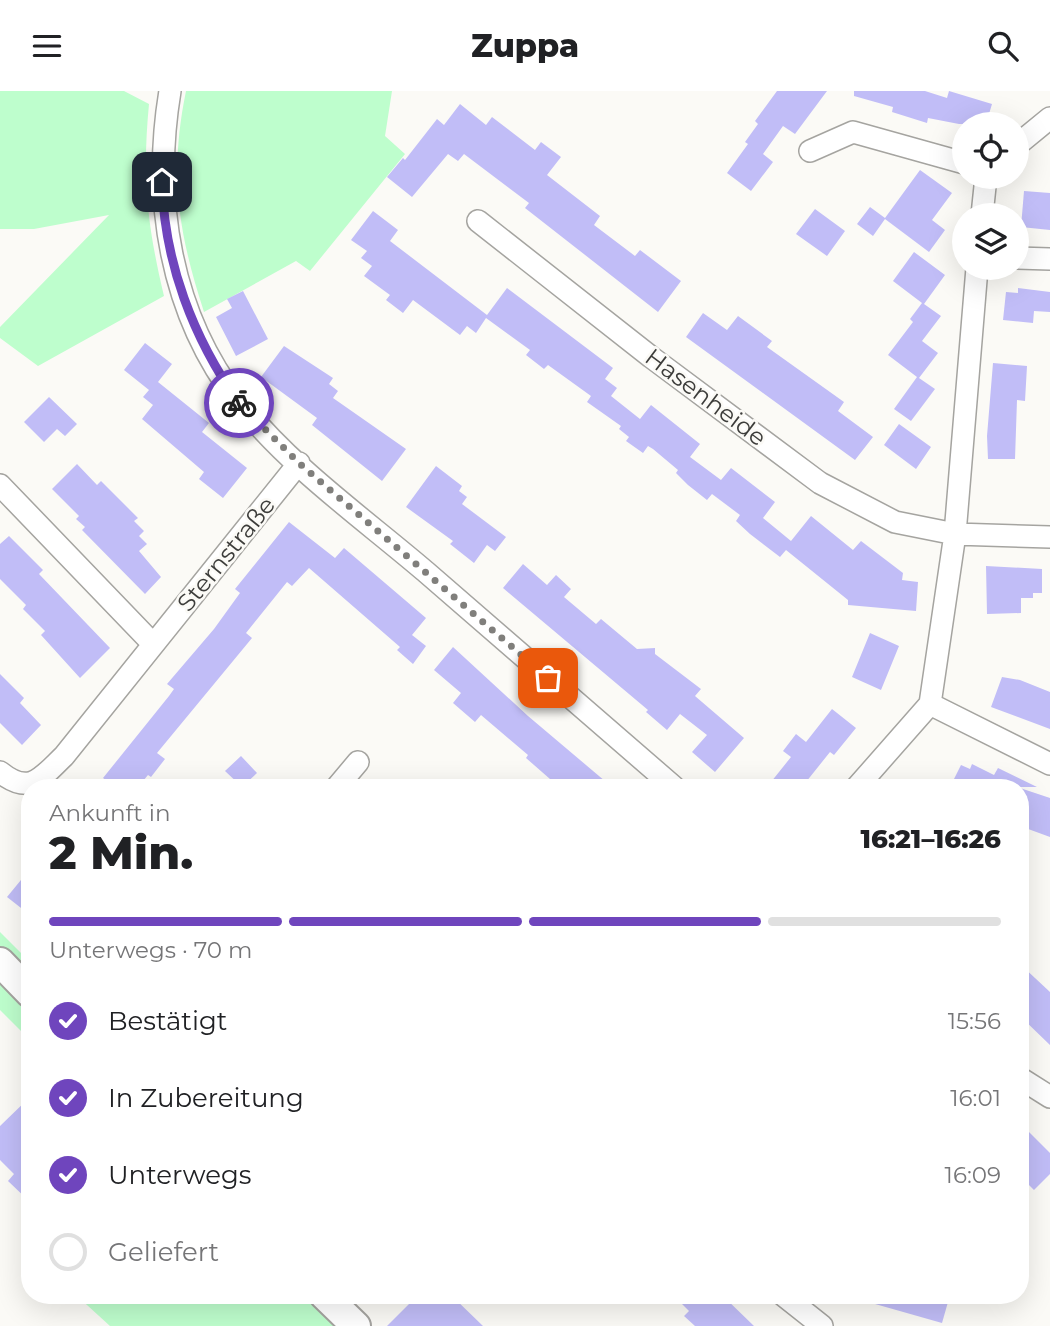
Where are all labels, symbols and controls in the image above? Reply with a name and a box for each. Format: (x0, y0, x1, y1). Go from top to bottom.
text: Zuppa (471, 26, 579, 65)
icon: menu (28, 27, 66, 65)
icon: search (984, 27, 1022, 65)
map controls (952, 112, 1029, 280)
button: locate (952, 112, 1029, 189)
pin (132, 152, 192, 212)
icon: home (143, 163, 181, 201)
button: layers (952, 203, 1029, 280)
street label: Hasenheide (640, 342, 772, 452)
courier (204, 368, 274, 438)
icon: bike (220, 384, 258, 422)
street label: Sternstraße (171, 491, 281, 617)
pin (518, 648, 578, 708)
icon: bag (529, 659, 567, 697)
text: Ankunft in (49, 799, 170, 827)
text: 16:21–16:26 (861, 823, 1001, 855)
text: 2 Min. (49, 824, 193, 881)
text: Unterwegs · 70 m (49, 936, 252, 964)
icon: check (49, 1002, 87, 1040)
text: Bestätigt (108, 1005, 227, 1037)
text: 15:56 (948, 1007, 1001, 1035)
icon: check (49, 1079, 87, 1117)
text: In Zubereitung (108, 1082, 304, 1114)
text: 16:01 (950, 1084, 1001, 1112)
icon: check (49, 1156, 87, 1194)
text: Unterwegs (108, 1159, 251, 1191)
text: 16:09 (945, 1161, 1001, 1189)
text: Geliefert (108, 1236, 219, 1268)

